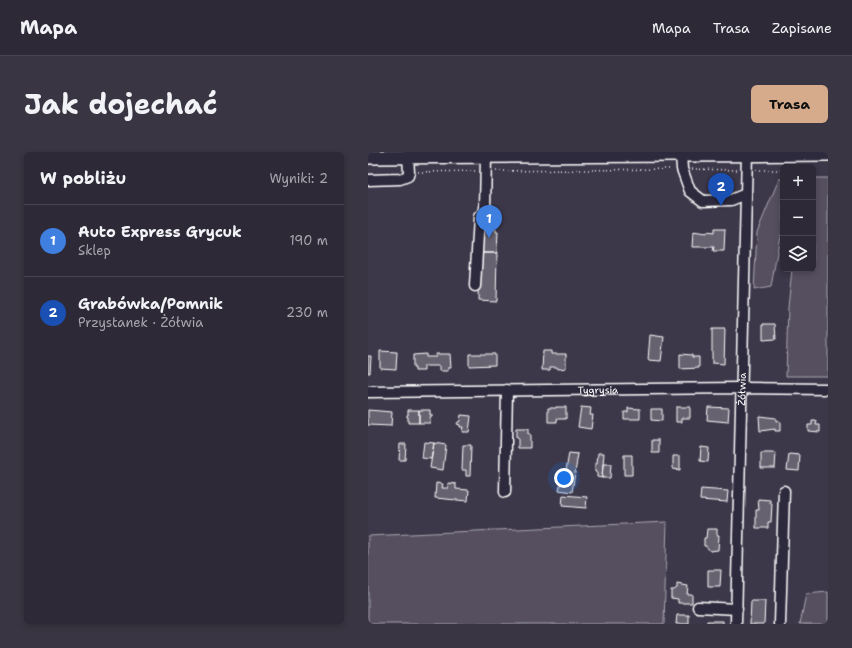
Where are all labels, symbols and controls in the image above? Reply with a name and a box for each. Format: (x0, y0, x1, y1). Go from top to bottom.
text: Mapa (20, 15, 77, 40)
text: Mapa (652, 19, 691, 37)
text: Trasa (713, 19, 750, 37)
text: Zapisane (772, 19, 832, 37)
text: Jak dojechać (24, 85, 218, 123)
button: Trasa (751, 85, 828, 123)
map controls (780, 164, 816, 272)
button: + (780, 164, 816, 200)
text: W pobliżu (40, 167, 126, 189)
text: Wyniki: 2 (269, 170, 328, 187)
pin: 2 (708, 173, 734, 206)
button: − (780, 200, 816, 236)
pin: 1 (476, 205, 502, 238)
text: Auto Express Grycuk (78, 222, 242, 242)
text: 1 (50, 232, 56, 249)
text: 190 m (289, 232, 328, 249)
button: layers (780, 236, 816, 272)
text: Sklep (78, 242, 111, 259)
text: Grabówka/Pomnik (78, 294, 223, 314)
text: 2 (48, 304, 58, 321)
text: 230 m (286, 304, 328, 321)
text: Przystanek · Żółwia (78, 314, 203, 331)
street label: Żółwia (735, 372, 749, 406)
street label: Tygrysia (578, 383, 619, 397)
your location (554, 468, 574, 488)

